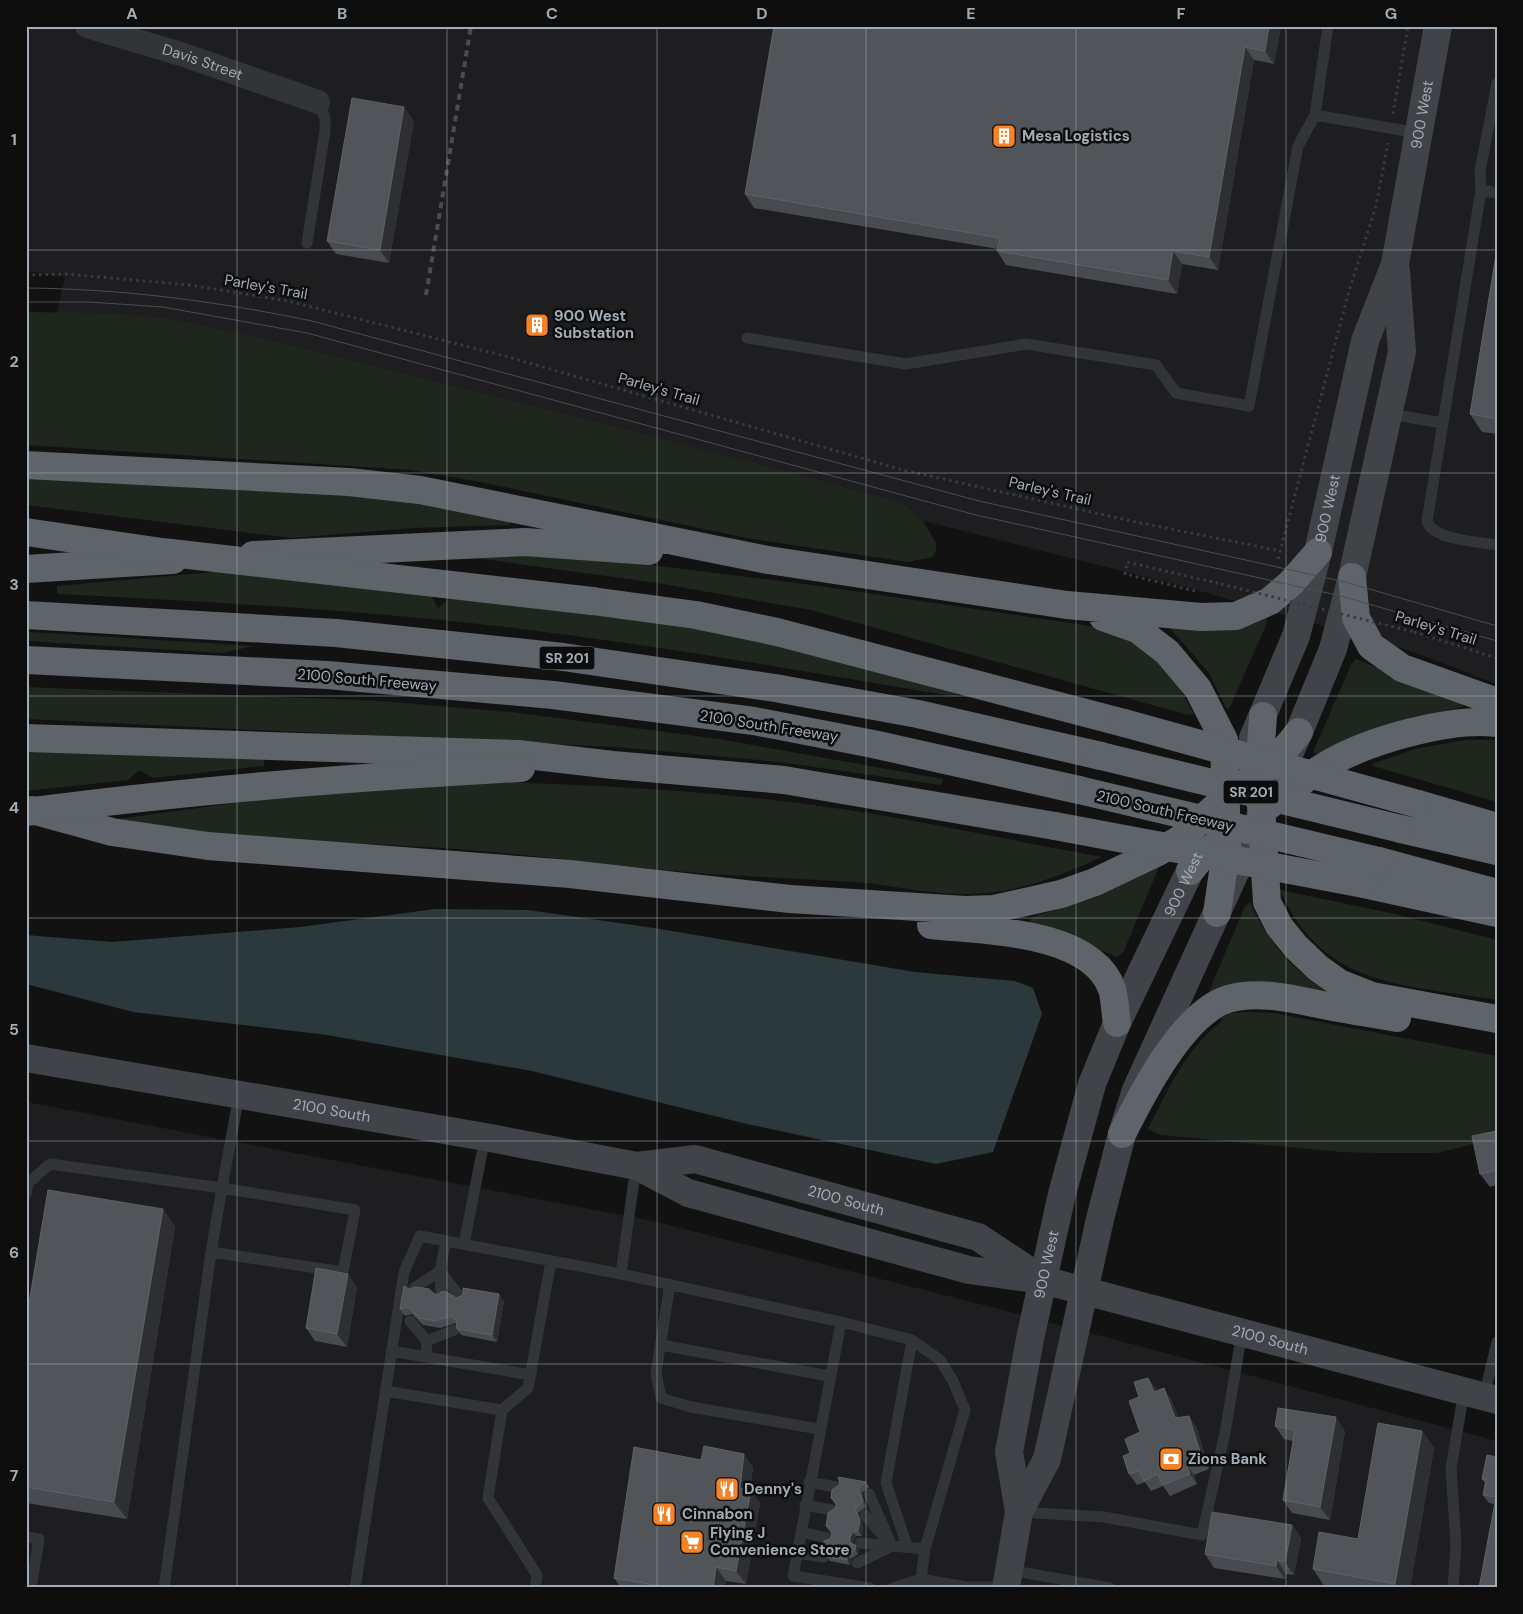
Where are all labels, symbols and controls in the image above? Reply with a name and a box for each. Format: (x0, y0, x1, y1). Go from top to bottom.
text: A (126, 3, 138, 24)
text: B (337, 3, 347, 24)
text: C (546, 3, 558, 24)
text: D (756, 3, 768, 24)
text: E (966, 3, 976, 24)
text: F (1177, 3, 1186, 24)
text: G (1385, 3, 1397, 24)
street label: Davis Street (160, 39, 246, 85)
street label: 900 West (1406, 79, 1438, 151)
building icon: Mesa Logistics (991, 123, 1017, 149)
place label: Mesa Logistics (1022, 126, 1130, 146)
text: 1 (11, 129, 17, 150)
street label: Parley's Trail (223, 270, 309, 304)
place label: 900 West Substation (554, 306, 634, 343)
building icon: 900 West Substation (524, 312, 550, 338)
text: 2 (9, 351, 19, 372)
street label: Parley's Trail (616, 368, 702, 410)
street label: Parley's Trail (1007, 472, 1093, 510)
street label: 900 West (1310, 472, 1345, 545)
text: 3 (9, 574, 19, 595)
street label: Parley's Trail (1393, 606, 1479, 650)
road number: SR 201 (540, 646, 594, 670)
street label: 2100 South Freeway (296, 664, 438, 696)
street label: 2100 South Freeway (698, 705, 840, 747)
road number: SR 201 (1224, 780, 1278, 804)
street label: 2100 South Freeway (1095, 786, 1236, 837)
text: 4 (9, 797, 19, 818)
street label: 900 West (1160, 849, 1208, 920)
text: 5 (9, 1019, 19, 1040)
street label: 2100 South (291, 1094, 372, 1127)
street label: 2100 South (805, 1181, 886, 1221)
street label: 900 West (1029, 1228, 1064, 1301)
text: 6 (9, 1242, 19, 1263)
street label: 2100 South (1229, 1320, 1311, 1360)
bank icon: Zions Bank (1158, 1446, 1184, 1472)
place label: Zions Bank (1188, 1449, 1267, 1469)
text: 7 (10, 1465, 19, 1486)
restaurant icon: Denny's (714, 1476, 740, 1502)
place label: Denny's (744, 1479, 802, 1499)
restaurant icon: Cinnabon (651, 1501, 677, 1527)
place label: Cinnabon (682, 1504, 753, 1524)
place label: Flying J Convenience Store (710, 1523, 849, 1560)
supermarket icon: Flying J Convenience Store (679, 1529, 705, 1555)

